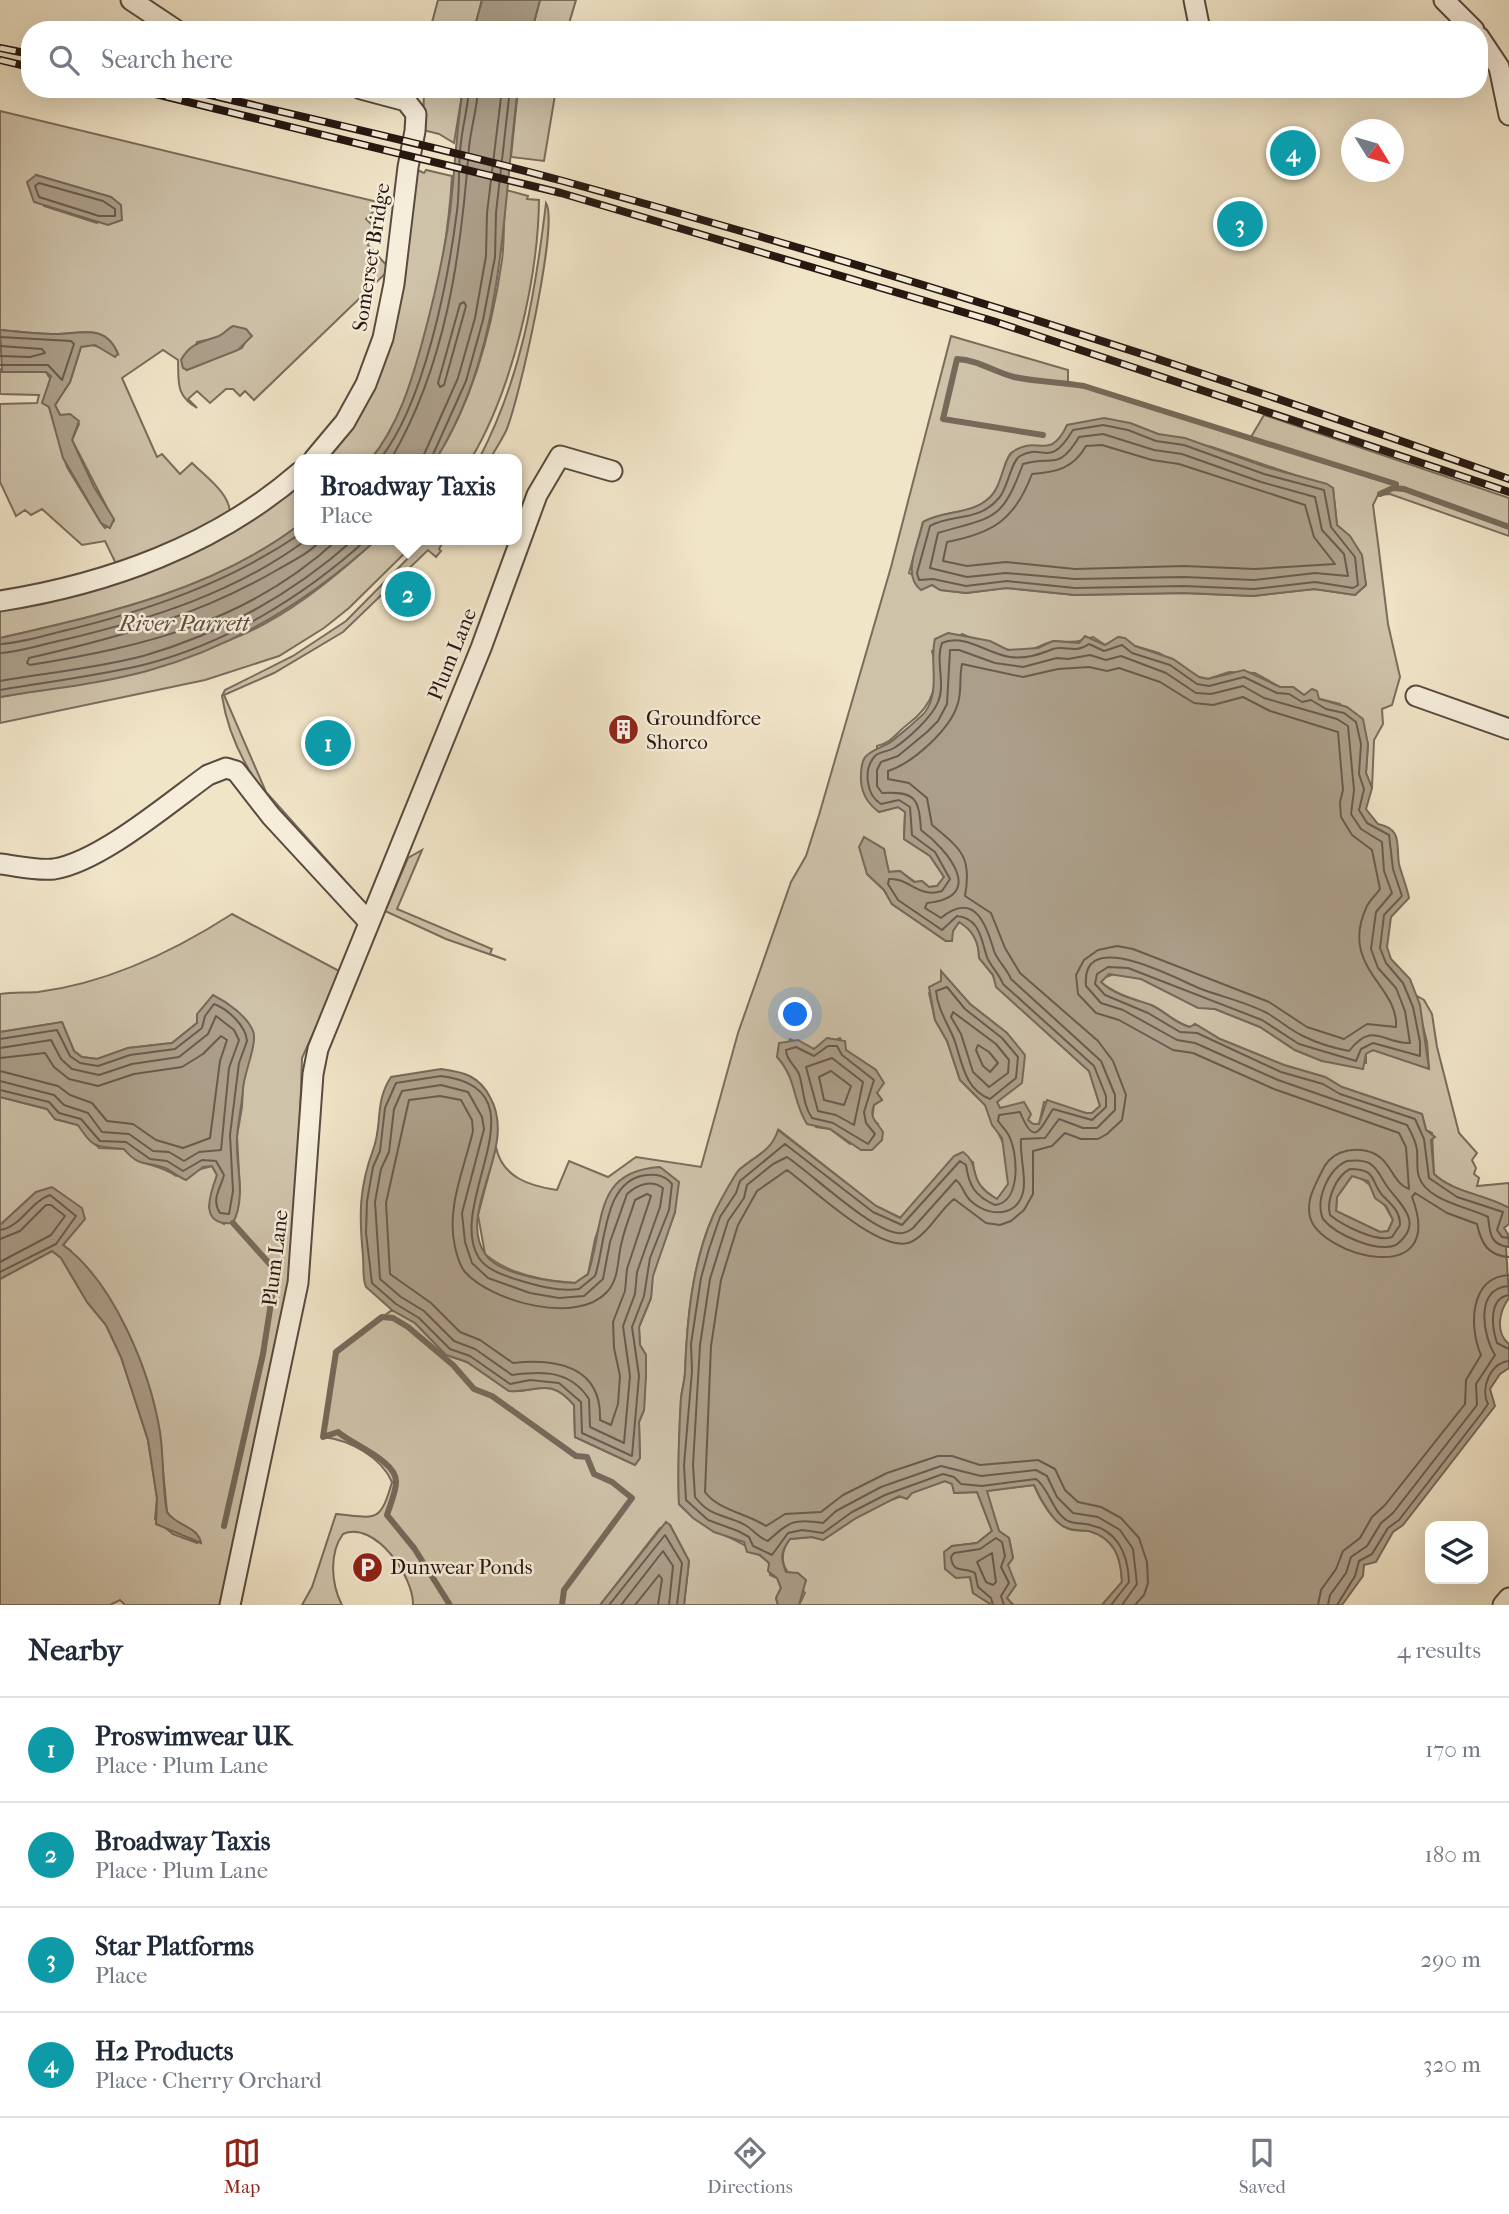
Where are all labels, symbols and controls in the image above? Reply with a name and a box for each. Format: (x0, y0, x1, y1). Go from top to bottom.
search box (21, 21, 1488, 98)
icon: search (45, 41, 83, 79)
text: Search here (101, 44, 233, 75)
north arrow (1341, 119, 1404, 182)
pin: 4 (1270, 127, 1316, 179)
street label: Somerset Bridge (347, 181, 395, 333)
pin: 3 (1217, 198, 1263, 250)
popup (294, 454, 522, 545)
text: Broadway Taxis (320, 471, 496, 502)
text: Place (320, 502, 373, 529)
pin: 2 (385, 568, 431, 620)
street label: Plum Lane (423, 604, 481, 704)
water label: River Parrett (117, 610, 251, 637)
place label: Groundforce Shorco (646, 706, 761, 754)
building icon: Groundforce Shorco (606, 713, 640, 747)
pin: 1 (305, 717, 351, 769)
your location (778, 997, 812, 1031)
street label: Plum Lane (257, 1208, 293, 1308)
map controls (1425, 1521, 1488, 1584)
button: layers (1425, 1521, 1488, 1584)
parking icon: Dunwear Ponds (350, 1550, 384, 1584)
place label: Dunwear Ponds (390, 1555, 533, 1579)
text: Nearby (28, 1633, 123, 1668)
text: 4 results (1397, 1637, 1481, 1664)
text: Proswimwear UK (95, 1721, 292, 1752)
text: 1 (47, 1736, 55, 1763)
text: 170 m (1425, 1736, 1481, 1763)
text: Place · Plum Lane (95, 1752, 268, 1779)
text: Broadway Taxis (95, 1826, 270, 1857)
text: 2 (45, 1841, 57, 1868)
text: 180 m (1424, 1841, 1481, 1868)
text: Place · Plum Lane (95, 1857, 268, 1884)
text: Star Platforms (95, 1931, 254, 1962)
text: 3 (46, 1946, 56, 1973)
text: 290 m (1420, 1946, 1481, 1973)
text: Place (95, 1962, 147, 1989)
text: H2 Products (95, 2036, 233, 2067)
text: 4 (44, 2051, 58, 2078)
text: 320 m (1423, 2051, 1481, 2078)
text: Place · Cherry Orchard (95, 2067, 322, 2094)
tab: Map (223, 2134, 261, 2198)
tab: Directions (707, 2134, 793, 2198)
tab: Saved (1239, 2134, 1286, 2198)

